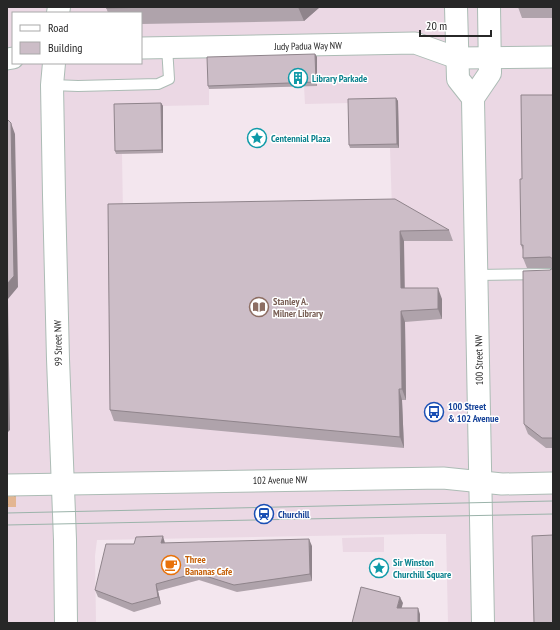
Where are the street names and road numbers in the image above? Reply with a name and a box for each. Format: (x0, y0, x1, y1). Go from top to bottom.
street label: Judy Padua Way NW (273, 39, 342, 53)
street label: 99 Street NW (51, 320, 65, 366)
street label: 100 Street NW (472, 334, 486, 385)
street label: 102 Avenue NW (252, 473, 308, 487)

